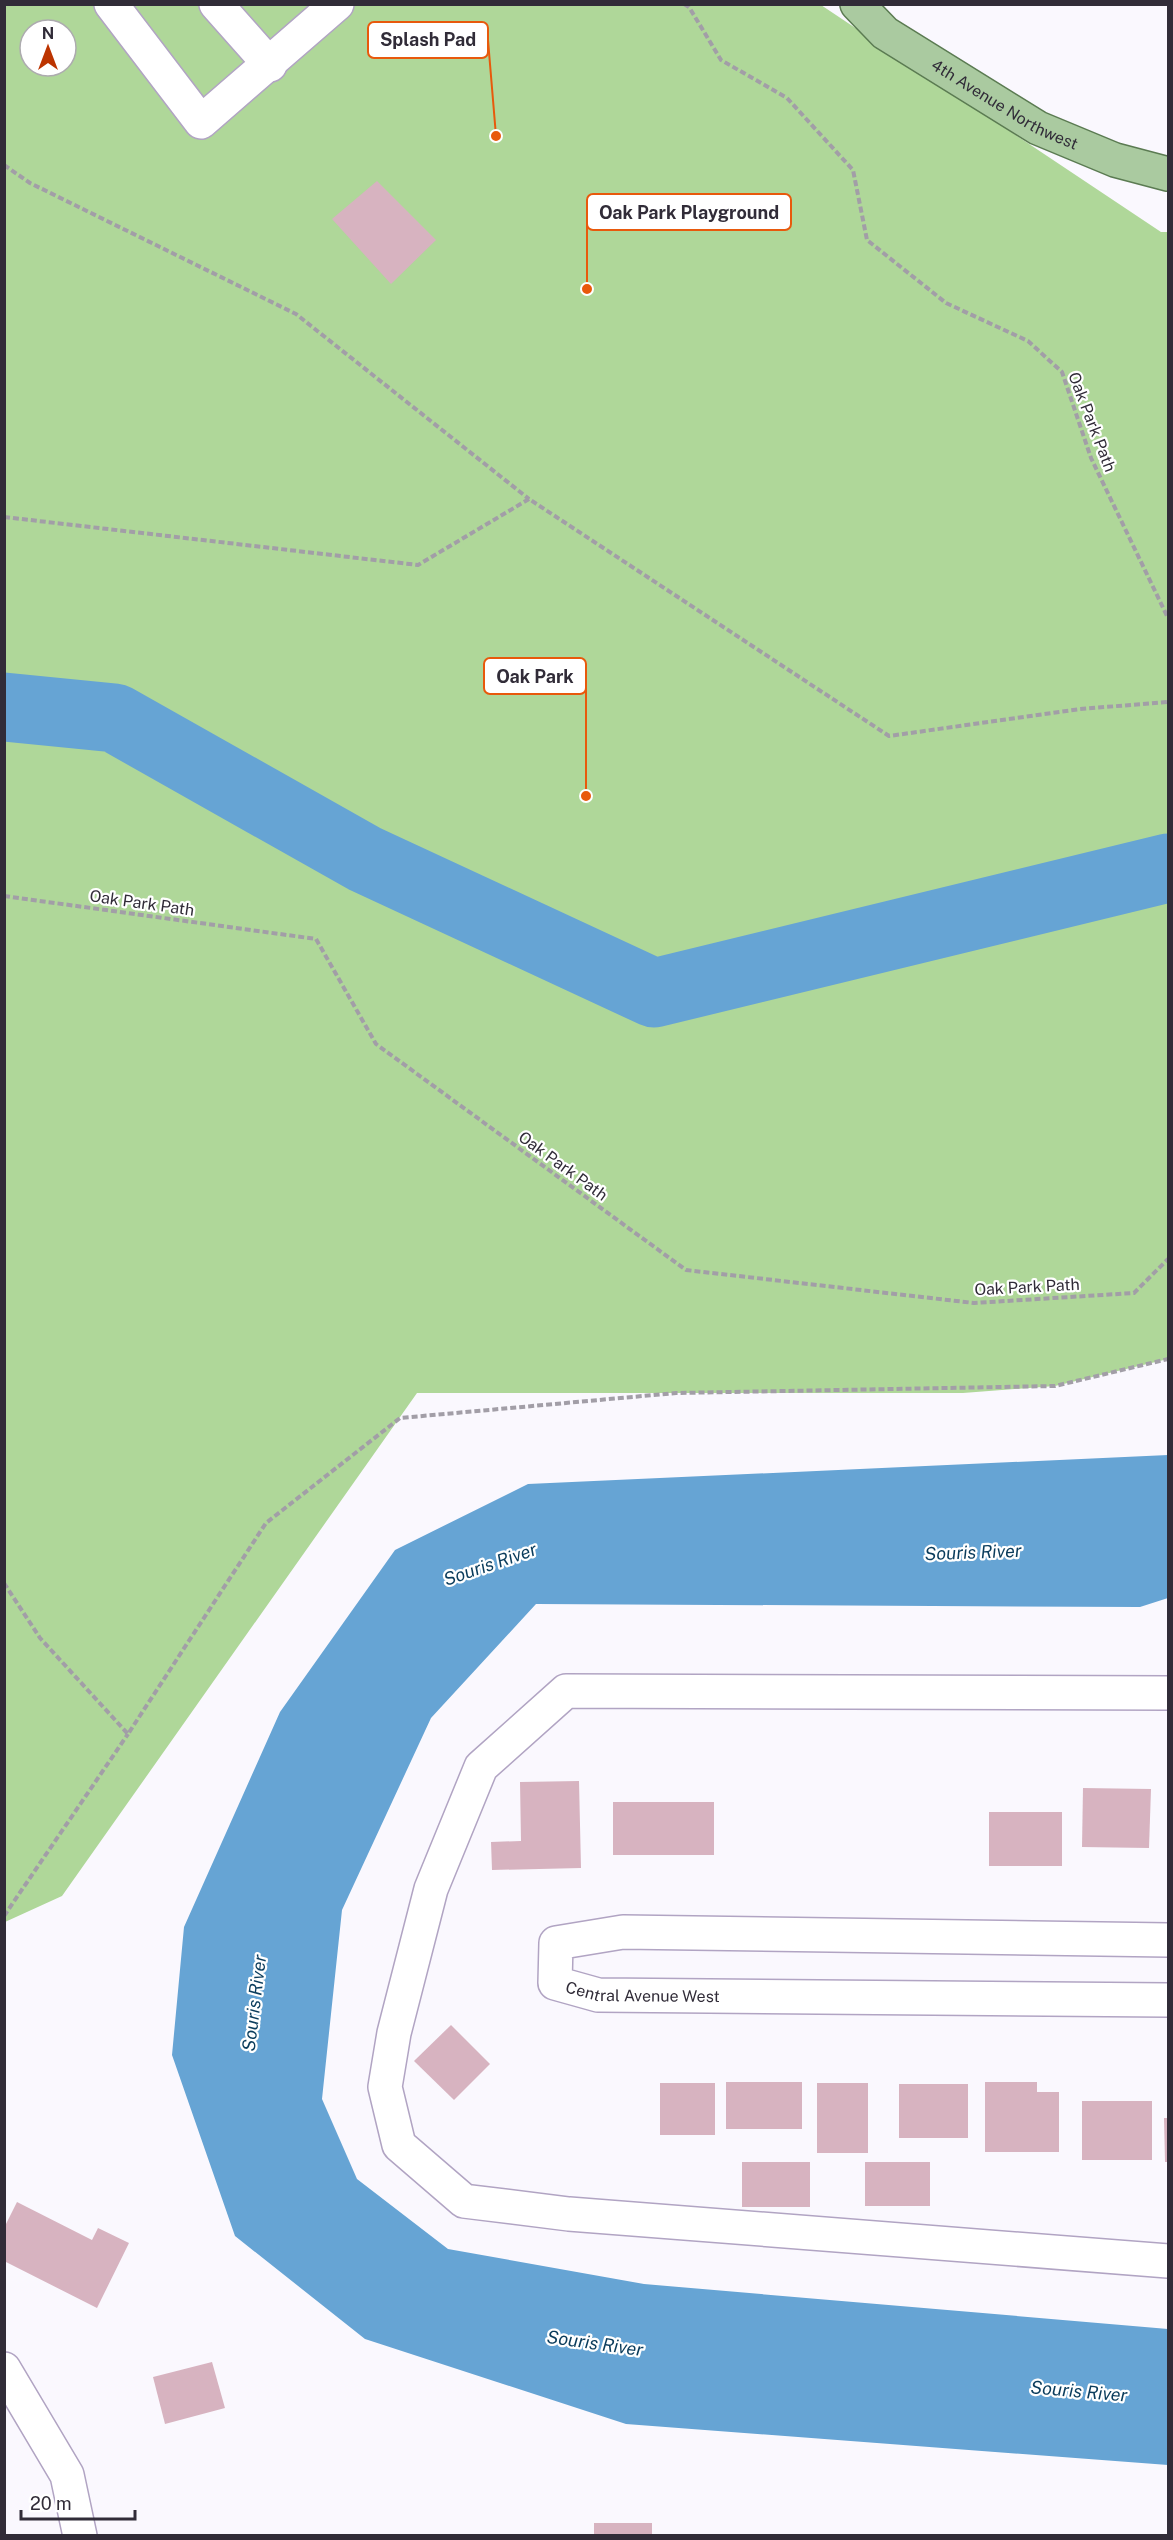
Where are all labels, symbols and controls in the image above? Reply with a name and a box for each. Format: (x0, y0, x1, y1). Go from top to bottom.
north arrow (18, 18, 78, 78)
callout: Splash Pad (368, 22, 488, 58)
text: N (42, 24, 54, 43)
text: Splash Pad (380, 29, 476, 50)
street label: 4th Avenue Northwest (928, 55, 1081, 153)
callout: Oak Park Playground (587, 194, 791, 230)
text: Oak Park Playground (599, 202, 779, 223)
street label: Oak Park Path (1064, 369, 1120, 475)
callout: Oak Park (484, 658, 586, 694)
text: Oak Park (496, 666, 574, 687)
street label: Oak Park Path (89, 886, 195, 920)
street label: Oak Park Path (515, 1127, 611, 1205)
street label: Oak Park Path (974, 1275, 1080, 1299)
water label: Souris River (441, 1538, 540, 1590)
water label: Souris River (924, 1540, 1022, 1564)
water label: Souris River (238, 1953, 270, 2053)
street label: Central Avenue West (564, 1977, 720, 2006)
water label: Souris River (545, 2326, 645, 2360)
water label: Souris River (1030, 2376, 1129, 2406)
scale bar (21, 2483, 135, 2521)
text: 20 m (30, 2493, 72, 2514)

